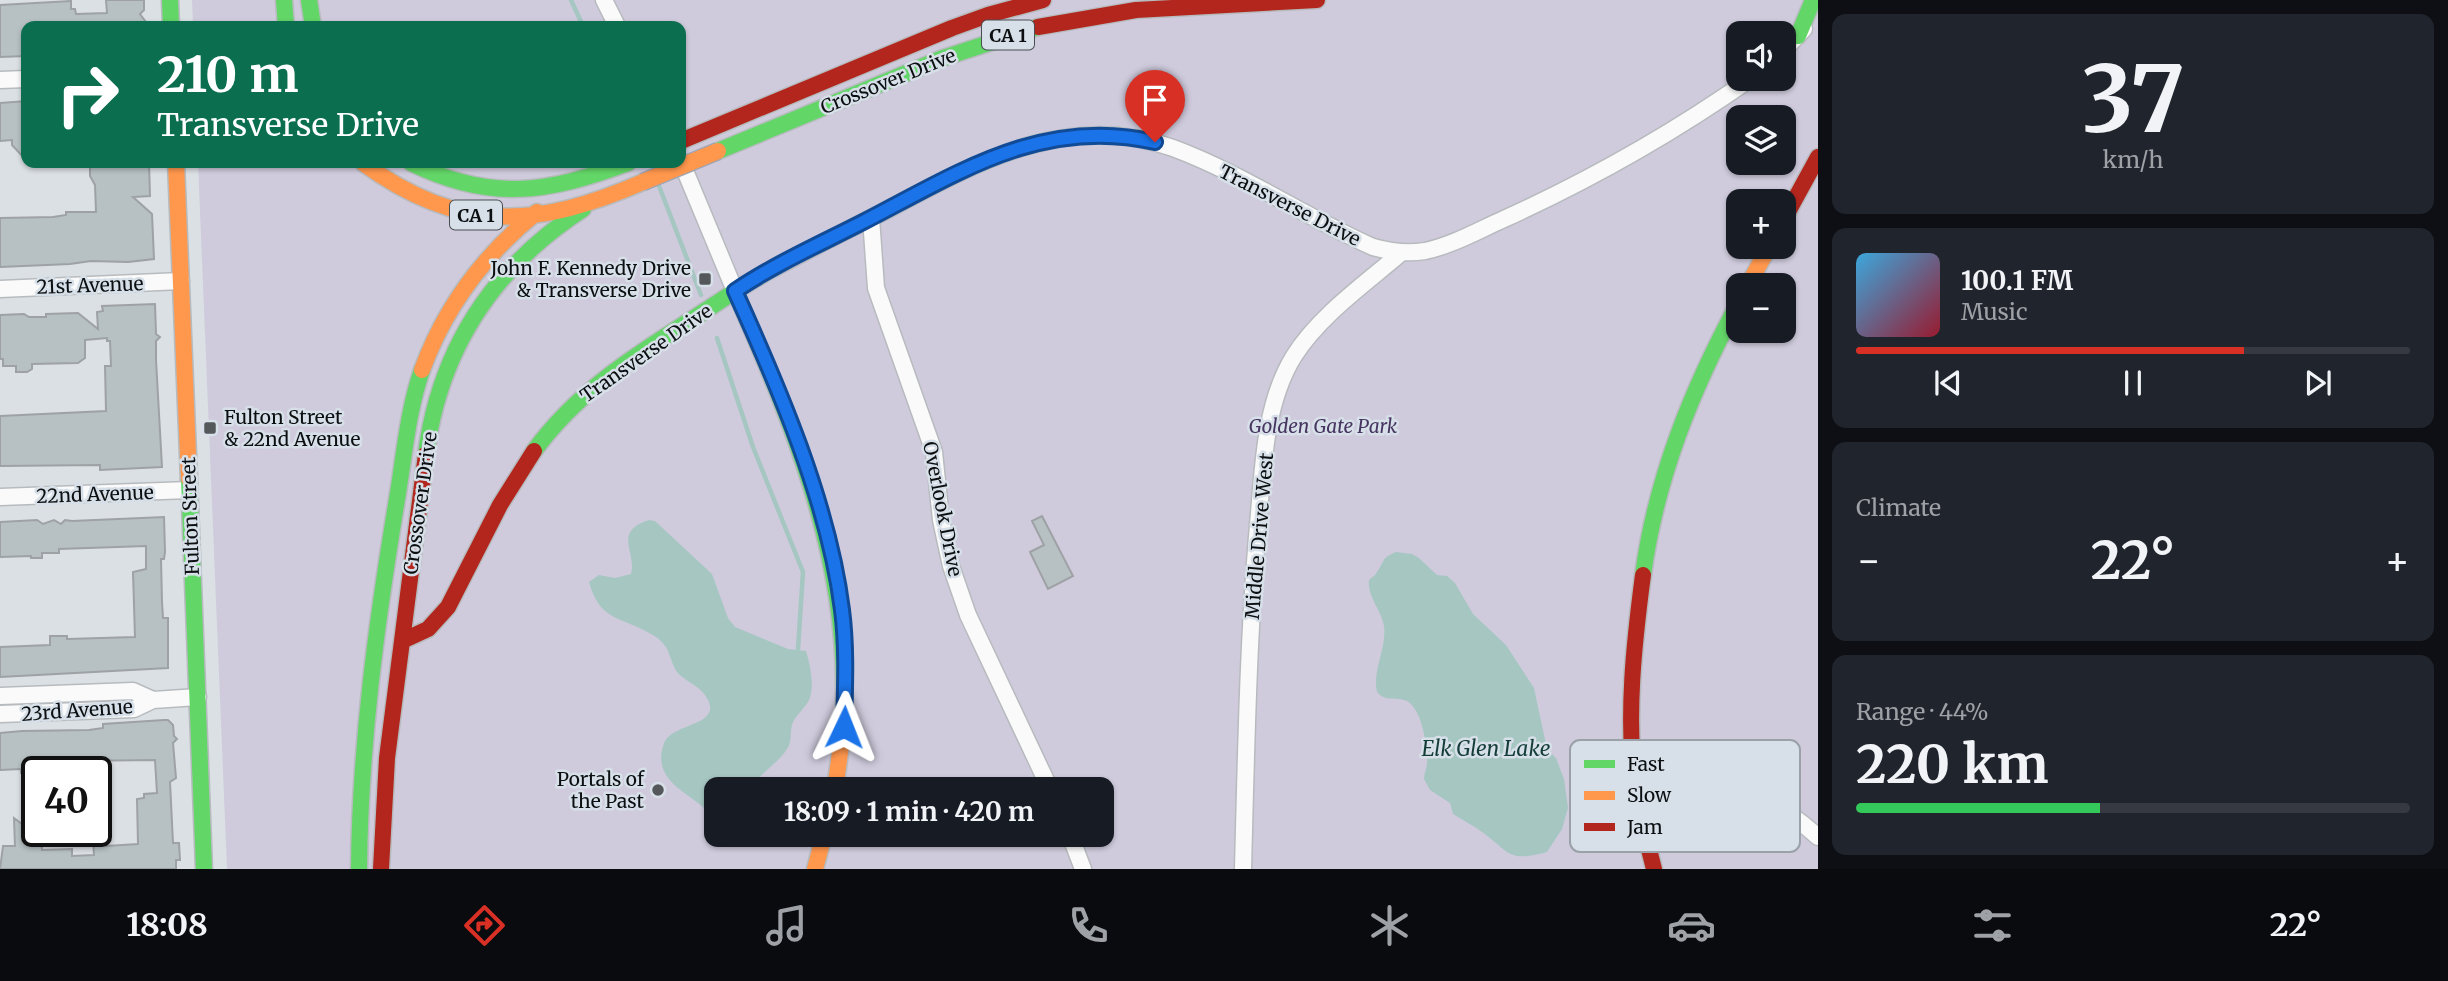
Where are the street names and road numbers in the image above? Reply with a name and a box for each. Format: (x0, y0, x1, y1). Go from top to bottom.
road number: CA 1 (982, 20, 1034, 50)
street label: Crossover Drive (817, 43, 959, 119)
street label: Transverse Drive (1215, 159, 1365, 251)
road number: CA 1 (450, 200, 502, 230)
street label: 21st Avenue (36, 271, 144, 299)
street label: Transverse Drive (575, 299, 717, 407)
street label: Crossover Drive (398, 430, 442, 576)
street label: Overlook Drive (918, 439, 968, 579)
street label: Middle Drive West (1240, 451, 1278, 620)
street label: Fulton Street (176, 456, 204, 576)
street label: 22nd Avenue (36, 480, 154, 508)
street label: 23rd Avenue (20, 694, 134, 726)

